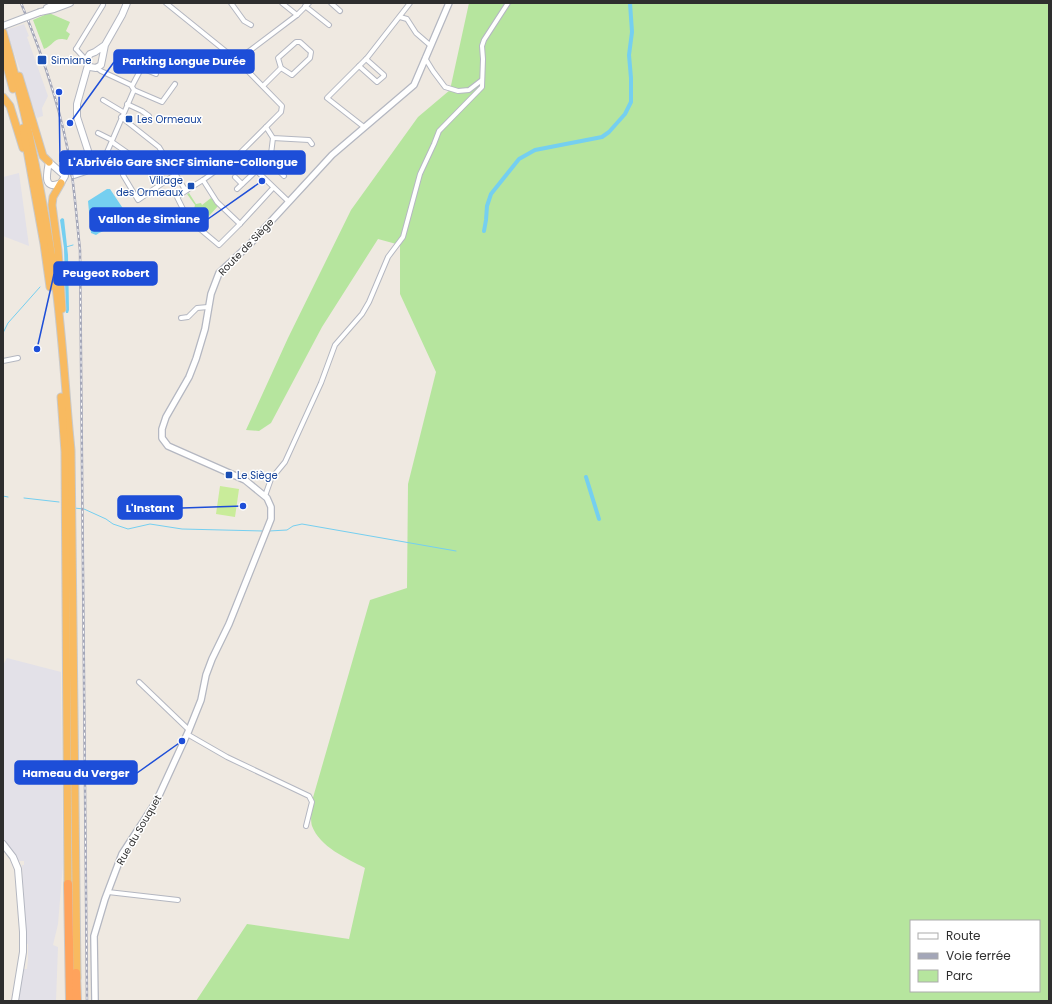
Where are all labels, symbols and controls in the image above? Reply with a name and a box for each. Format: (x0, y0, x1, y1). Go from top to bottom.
callout: Parking Longue Durée (114, 50, 254, 73)
place label: Simiane (51, 53, 91, 68)
text: Parking Longue Durée (122, 53, 246, 69)
marker: Simiane (36, 54, 48, 66)
place label: Les Ormeaux (137, 112, 202, 127)
marker: Les Ormeaux (124, 114, 134, 124)
callout: L'Abrivélo Gare SNCF Simiane-Collongue (60, 151, 305, 174)
text: L'Abrivélo Gare SNCF Simiane-Collongue (68, 154, 298, 170)
place label: Village des Ormeaux (116, 173, 183, 200)
marker: Village des Ormeaux (186, 181, 196, 191)
callout: Vallon de Simiane (90, 208, 208, 231)
text: Vallon de Simiane (98, 211, 200, 227)
street label: Route de Siège (215, 215, 277, 279)
callout: Peugeot Robert (54, 262, 157, 285)
text: Peugeot Robert (63, 265, 150, 281)
place label: Le Siège (237, 468, 278, 483)
marker: Le Siège (224, 470, 234, 480)
callout: L'Instant (118, 496, 182, 519)
text: L'Instant (126, 500, 175, 516)
callout: Hameau du Verger (15, 761, 137, 784)
text: Hameau du Verger (23, 765, 130, 781)
street label: Rue du Souquet (113, 792, 165, 868)
legend (910, 920, 1040, 992)
text: Route (946, 927, 980, 944)
text: Voie ferrée (946, 947, 1011, 964)
text: Parc (946, 967, 973, 984)

